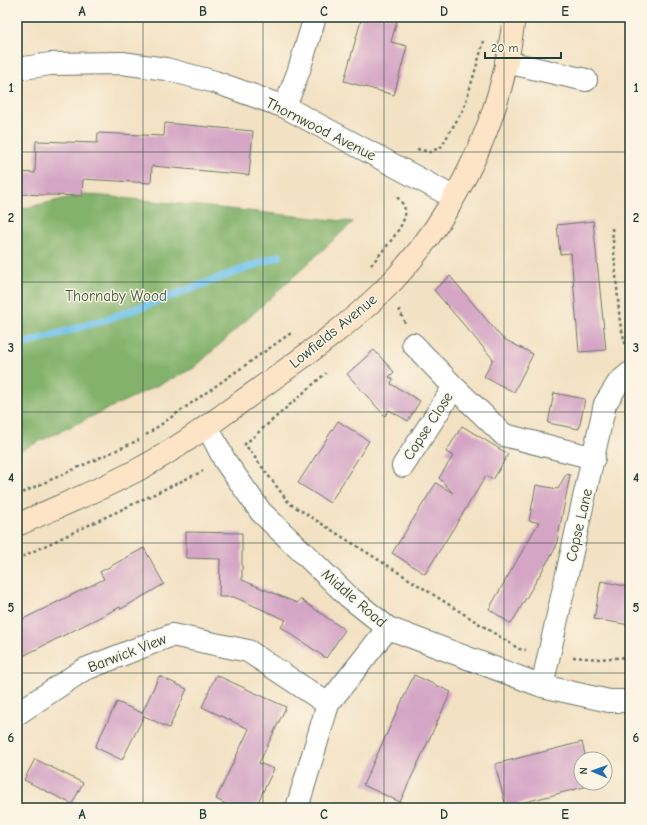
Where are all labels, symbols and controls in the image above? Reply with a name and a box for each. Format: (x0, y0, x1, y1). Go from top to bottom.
text: A (78, 4, 86, 19)
text: B (199, 4, 207, 19)
text: C (320, 4, 328, 19)
text: D (440, 4, 448, 19)
text: E (561, 4, 569, 19)
scale bar (485, 34, 561, 60)
text: 20 m (491, 41, 519, 55)
text: 1 (8, 80, 14, 95)
text: 1 (633, 80, 639, 95)
street label: Thornwood Avenue (263, 93, 380, 165)
text: 2 (8, 210, 14, 225)
text: 2 (633, 210, 639, 225)
park label: Thornaby Wood (65, 287, 167, 305)
street label: Lowfields Avenue (286, 290, 381, 372)
text: 3 (8, 340, 14, 355)
text: 3 (633, 340, 639, 355)
street label: Copse Close (399, 388, 457, 464)
text: 4 (8, 470, 14, 485)
text: 4 (633, 470, 639, 485)
street label: Copse Lane (562, 486, 596, 563)
street label: Middle Road (318, 565, 390, 631)
text: 5 (8, 600, 15, 615)
text: 5 (633, 600, 640, 615)
street label: Barwick View (85, 630, 169, 676)
text: 6 (8, 730, 15, 745)
text: 6 (633, 730, 640, 745)
north arrow (573, 751, 613, 791)
text: N (577, 767, 590, 774)
text: A (78, 807, 86, 822)
text: B (199, 807, 207, 822)
text: C (320, 807, 328, 822)
text: D (440, 807, 448, 822)
text: E (561, 807, 569, 822)

